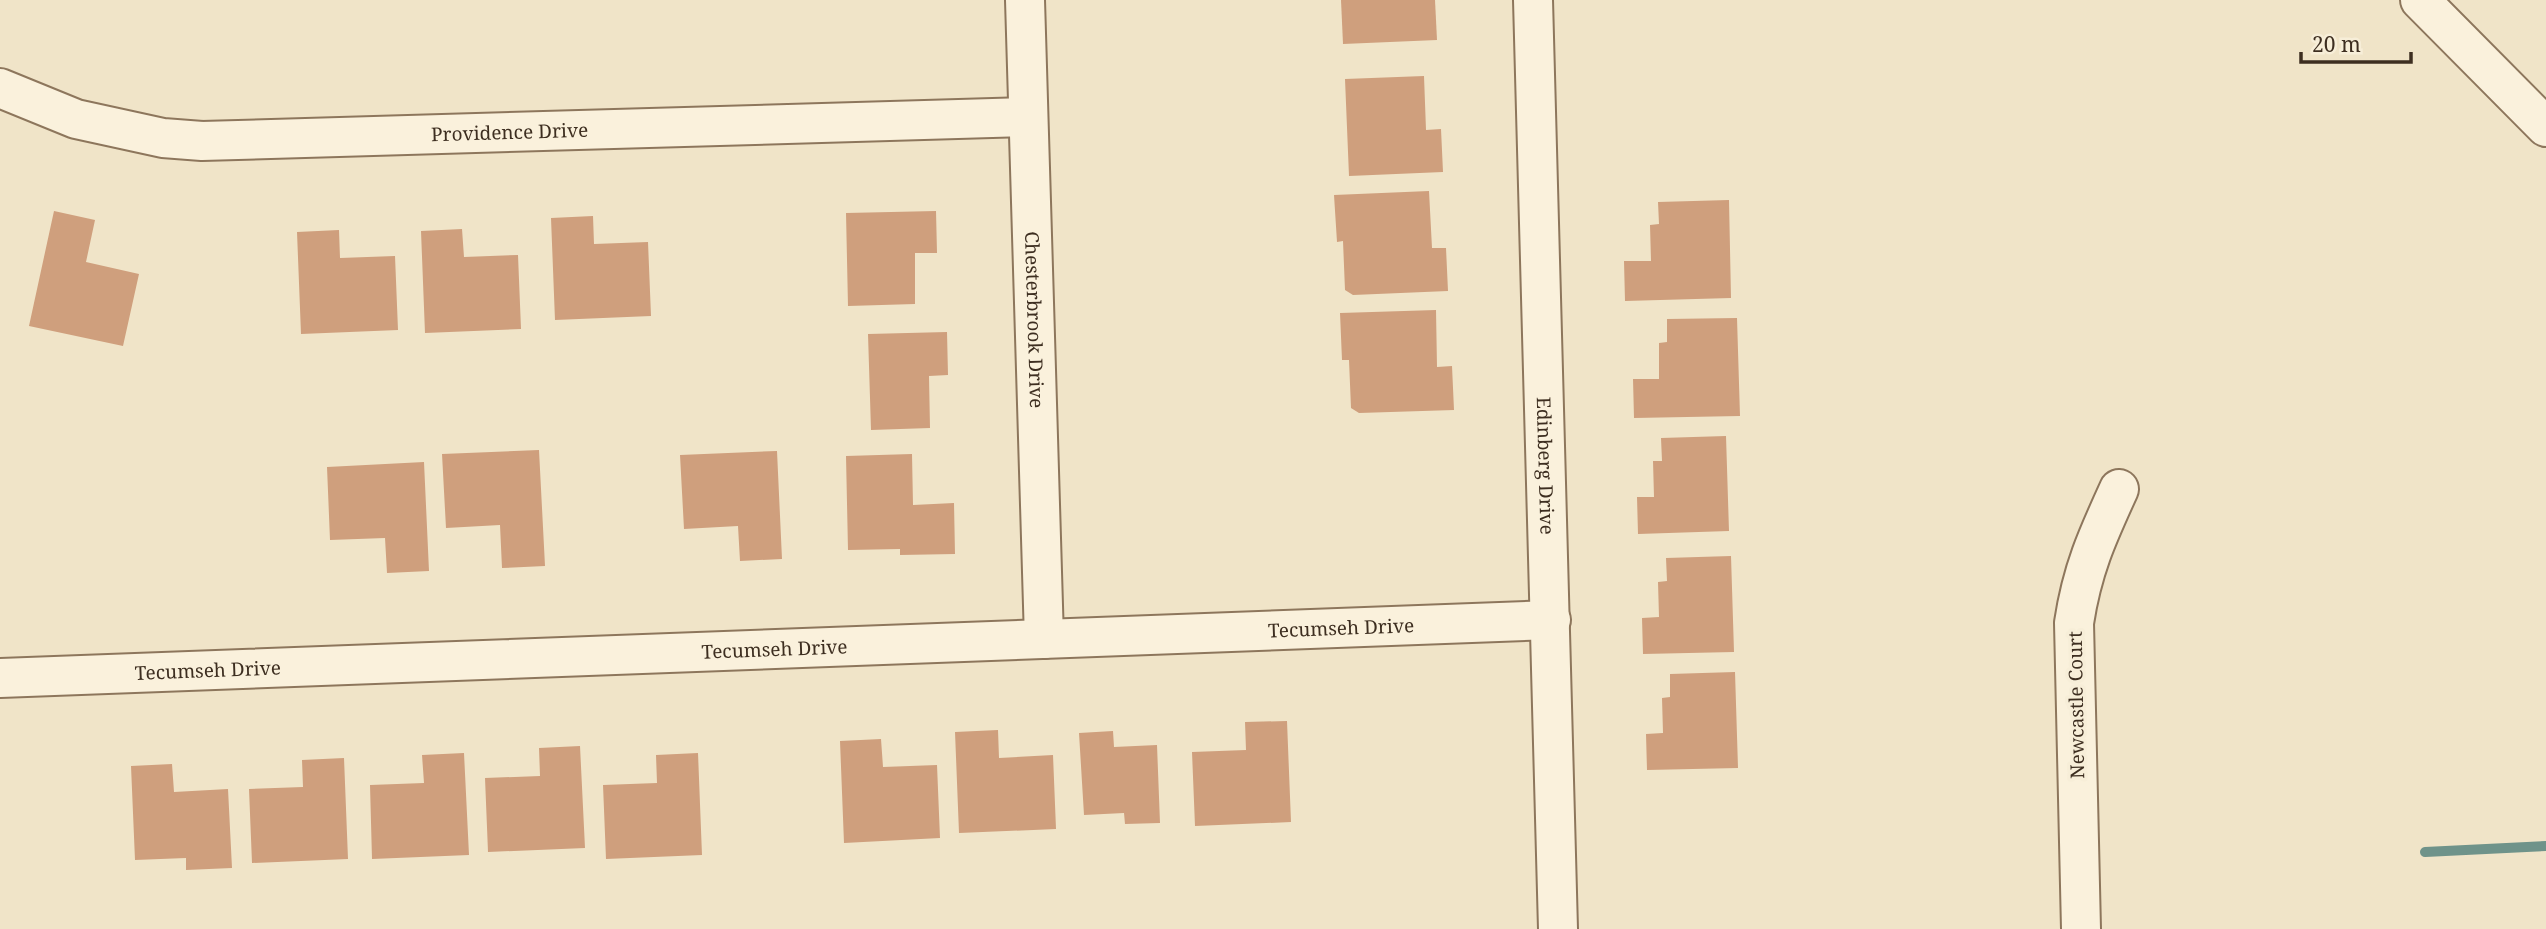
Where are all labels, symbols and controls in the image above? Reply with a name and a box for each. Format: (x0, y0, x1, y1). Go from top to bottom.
scale bar (2301, 21, 2411, 65)
text: 20 m (2312, 30, 2361, 58)
street label: Providence Drive (431, 117, 589, 147)
street label: Chesterbrook Drive (1019, 231, 1050, 409)
street label: Edinberg Drive (1531, 397, 1560, 535)
street label: Tecumseh Drive (1268, 612, 1415, 644)
street label: Newcastle Court (2062, 631, 2090, 779)
street label: Tecumseh Drive (701, 633, 848, 665)
street label: Tecumseh Drive (134, 655, 281, 686)

